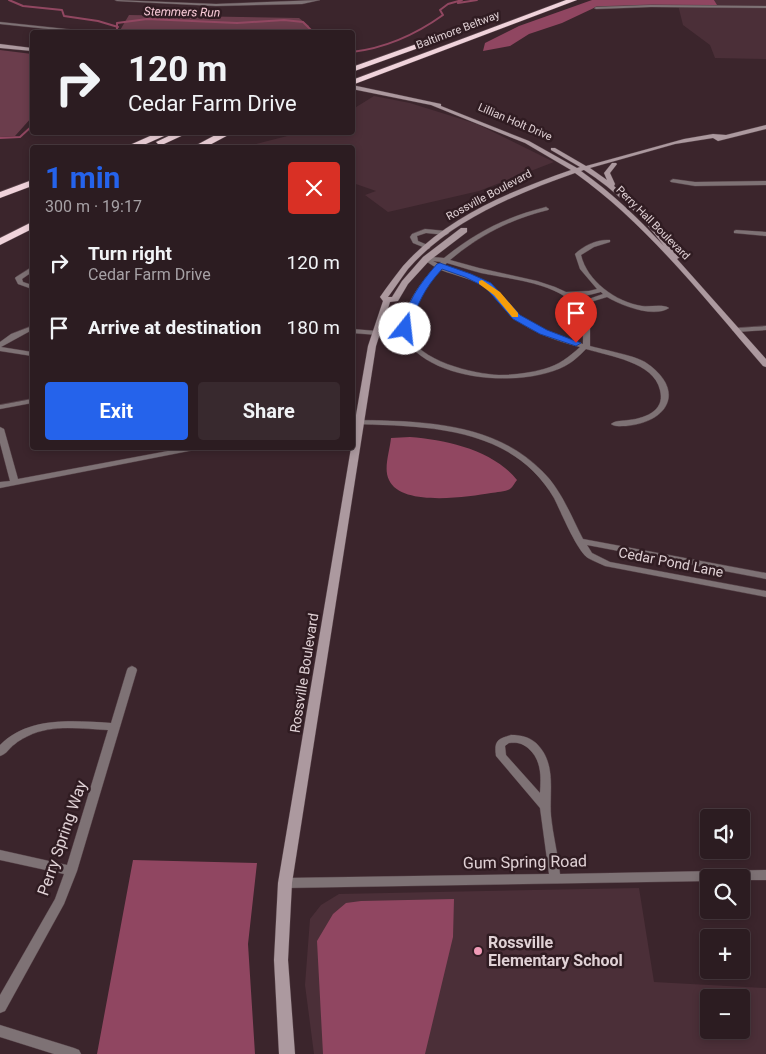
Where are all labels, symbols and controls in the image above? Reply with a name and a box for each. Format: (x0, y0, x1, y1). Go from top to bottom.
water label: Stemmers Run (144, 4, 220, 20)
street label: Baltimore Beltway (414, 8, 502, 52)
text: 120 m (128, 49, 227, 90)
icon: right (45, 50, 110, 115)
text: Cedar Farm Drive (128, 91, 297, 116)
street label: Lillian Holt Drive (476, 101, 554, 144)
text: 1 min (45, 160, 120, 195)
button: close (288, 162, 340, 214)
street label: Rossville Boulevard (444, 167, 534, 223)
street label: Perry Hall Boulevard (613, 183, 693, 263)
text: 300 m · 19:17 (45, 197, 142, 216)
text: Turn right (88, 242, 172, 265)
icon: right (45, 249, 73, 277)
text: 120 m (287, 251, 340, 274)
text: Cedar Farm Drive (88, 265, 211, 284)
pin (555, 292, 597, 343)
icon: arrive (562, 299, 590, 327)
position arrow (378, 302, 430, 354)
icon: arrive (45, 314, 73, 342)
text: Arrive at destination (88, 316, 261, 339)
text: 180 m (287, 316, 340, 339)
button: Exit (45, 382, 188, 440)
button: Share (198, 382, 340, 440)
street label: Cedar Pond Lane (617, 544, 725, 580)
street label: Rossville Boulevard (287, 612, 321, 734)
street label: Perry Spring Way (33, 777, 91, 898)
map controls (700, 809, 750, 1039)
button: sound (700, 809, 750, 859)
street label: Gum Spring Road (463, 851, 587, 873)
button: search (700, 869, 750, 919)
button: + (700, 929, 750, 979)
place label: Rossville Elementary School (488, 933, 623, 970)
marker: Rossville Elementary School (472, 945, 484, 957)
button: − (700, 989, 750, 1039)

